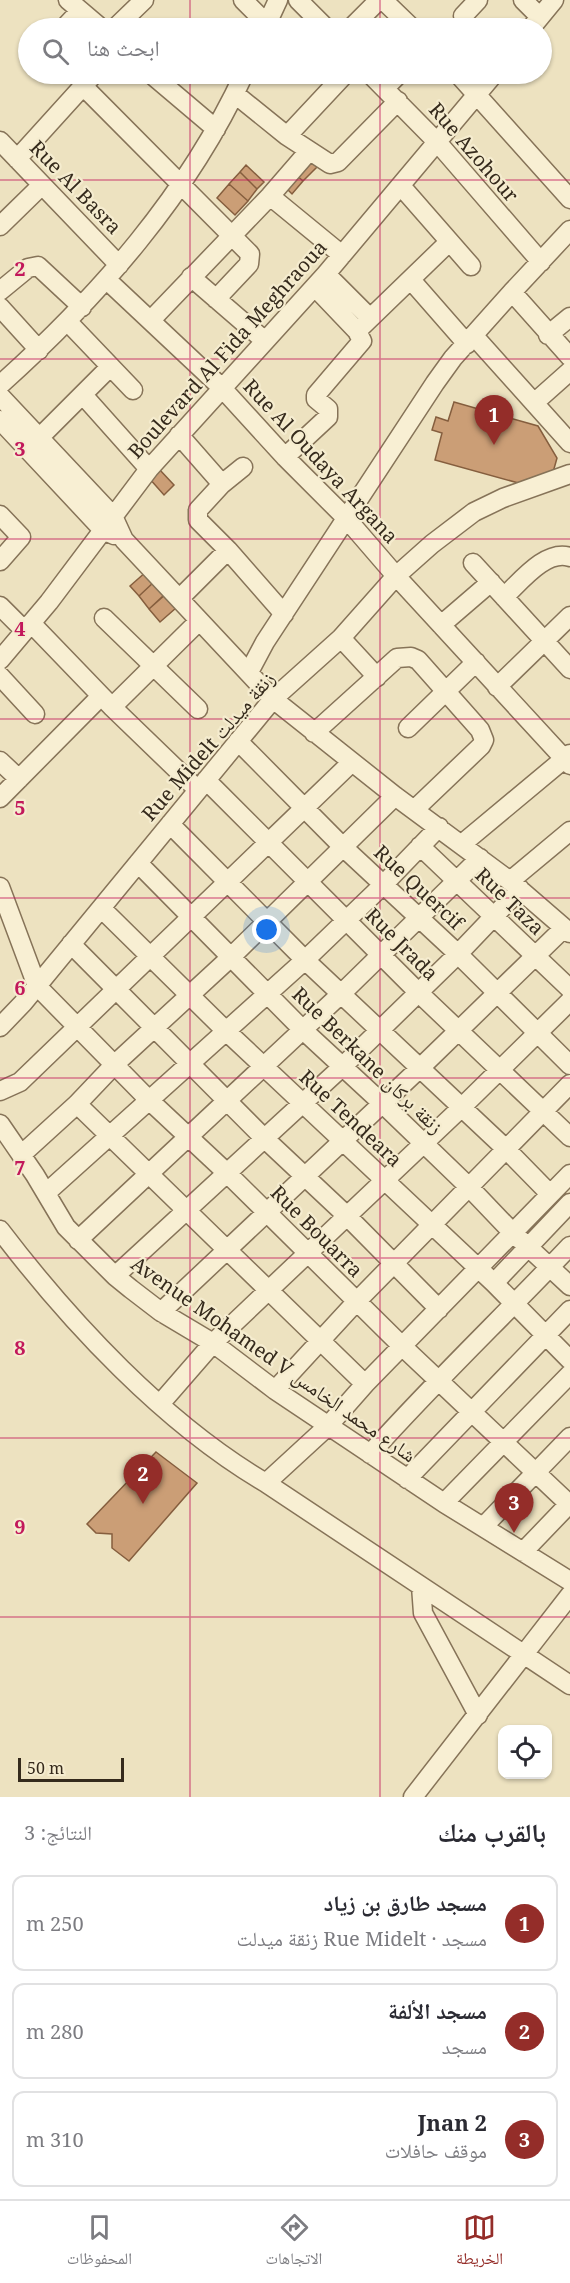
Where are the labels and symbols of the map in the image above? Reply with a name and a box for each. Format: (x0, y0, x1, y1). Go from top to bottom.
street label: Rue Azohour (423, 96, 525, 208)
street label: Rue Al Basra (24, 134, 128, 240)
street label: Boulevard Al Fida Meghraoua (122, 234, 332, 464)
text: 2 (14, 255, 26, 282)
street label: Rue Al Oudaya Argana (238, 373, 404, 549)
pin: 1 (474, 396, 514, 445)
text: 3 (14, 435, 26, 462)
text: 4 (14, 615, 26, 642)
street label: Rue Midelt زنقة ميدلت (136, 665, 280, 827)
text: 5 (14, 794, 26, 821)
street label: Rue Quercif (368, 839, 471, 937)
street label: Rue Taza (470, 861, 550, 941)
street label: Rue Jrada (360, 902, 444, 986)
your location (252, 915, 281, 944)
text: 6 (14, 974, 26, 1001)
street label: Rue Berkane زنقة بركان (286, 981, 450, 1139)
street label: Rue Tendeara (294, 1063, 408, 1173)
text: 7 (14, 1154, 26, 1181)
street label: Rue Bouarra (265, 1179, 369, 1283)
street label: Avenue Mohamed V شارع محمد الخامس (126, 1250, 422, 1468)
text: 8 (14, 1334, 26, 1361)
pin: 2 (124, 1454, 162, 1504)
pin: 3 (494, 1484, 534, 1533)
text: 9 (14, 1513, 26, 1540)
scale bar (18, 1755, 124, 1782)

